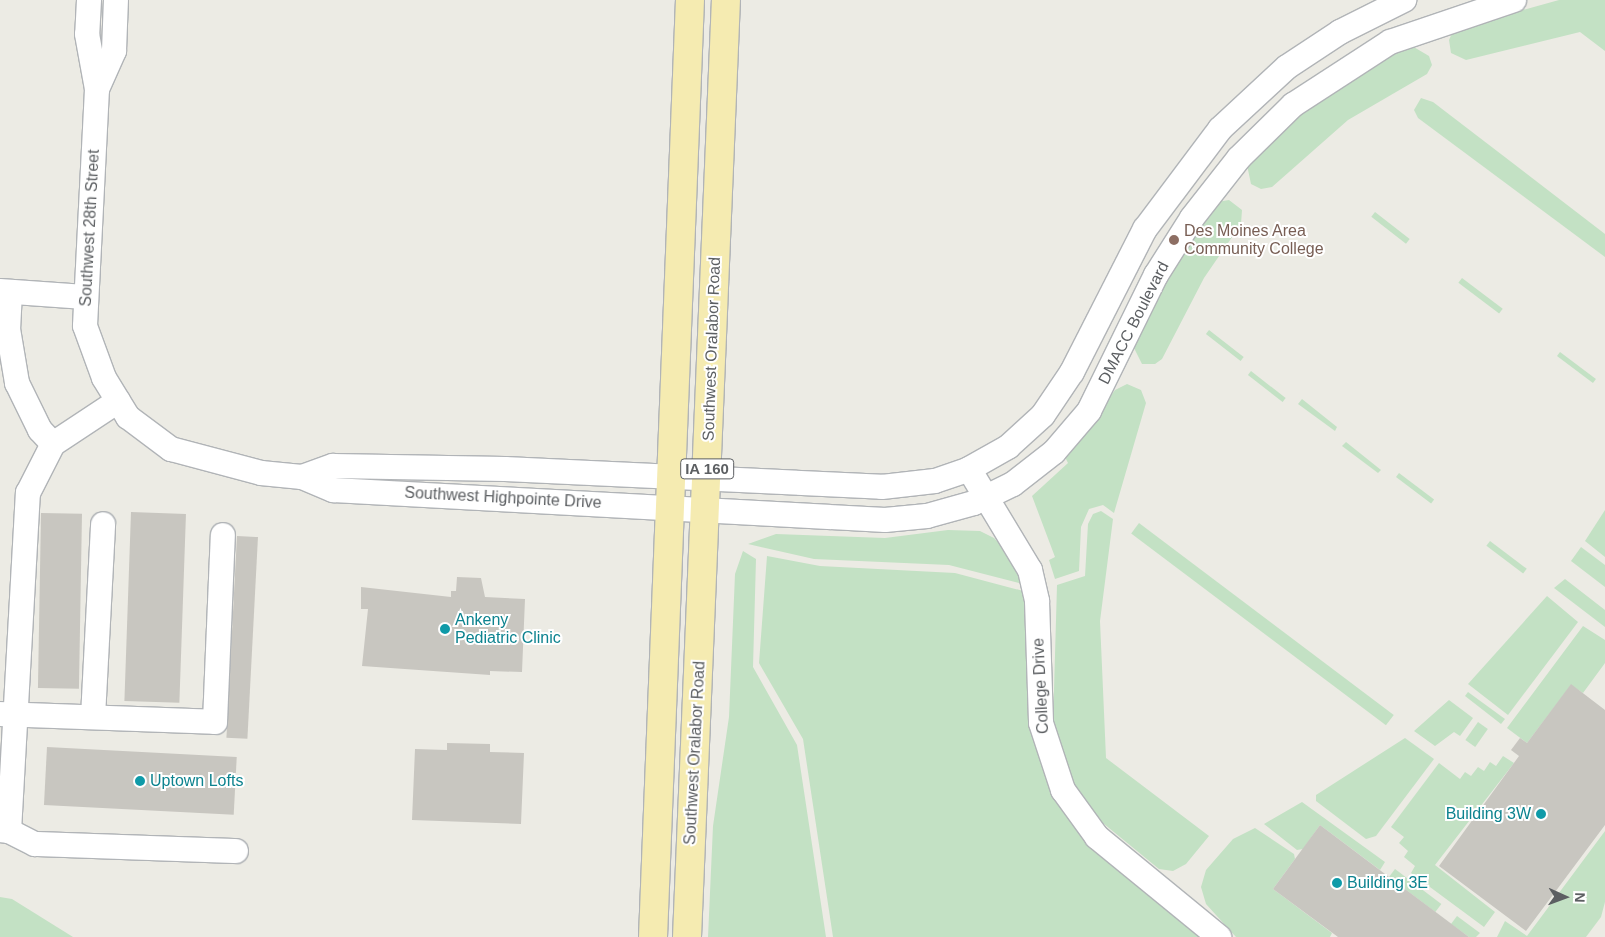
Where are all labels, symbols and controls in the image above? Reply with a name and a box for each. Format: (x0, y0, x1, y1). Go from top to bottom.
street label: Southwest 28th Street (76, 149, 104, 307)
place label: Des Moines Area Community College (1184, 221, 1324, 259)
marker: Des Moines Area Community College (1168, 234, 1180, 246)
street label: Southwest Oralabor Road (699, 257, 725, 441)
street label: DMACC Boulevard (1095, 258, 1173, 388)
road number: IA 160 (680, 456, 734, 482)
street label: Southwest Highpointe Drive (404, 483, 602, 513)
place label: Ankeny Pediatric Clinic (455, 610, 561, 648)
marker: Ankeny Pediatric Clinic (439, 623, 451, 635)
street label: College Drive (1029, 638, 1053, 734)
street label: Southwest Oralabor Road (681, 661, 709, 845)
place label: Uptown Lofts (150, 771, 243, 791)
marker: Uptown Lofts (134, 775, 146, 787)
place label: Building 3W (1446, 804, 1531, 824)
marker: Building 3W (1535, 808, 1547, 820)
north arrow (1540, 872, 1590, 922)
place label: Building 3E (1347, 873, 1428, 893)
marker: Building 3E (1331, 877, 1343, 889)
text: N (1572, 892, 1588, 903)

